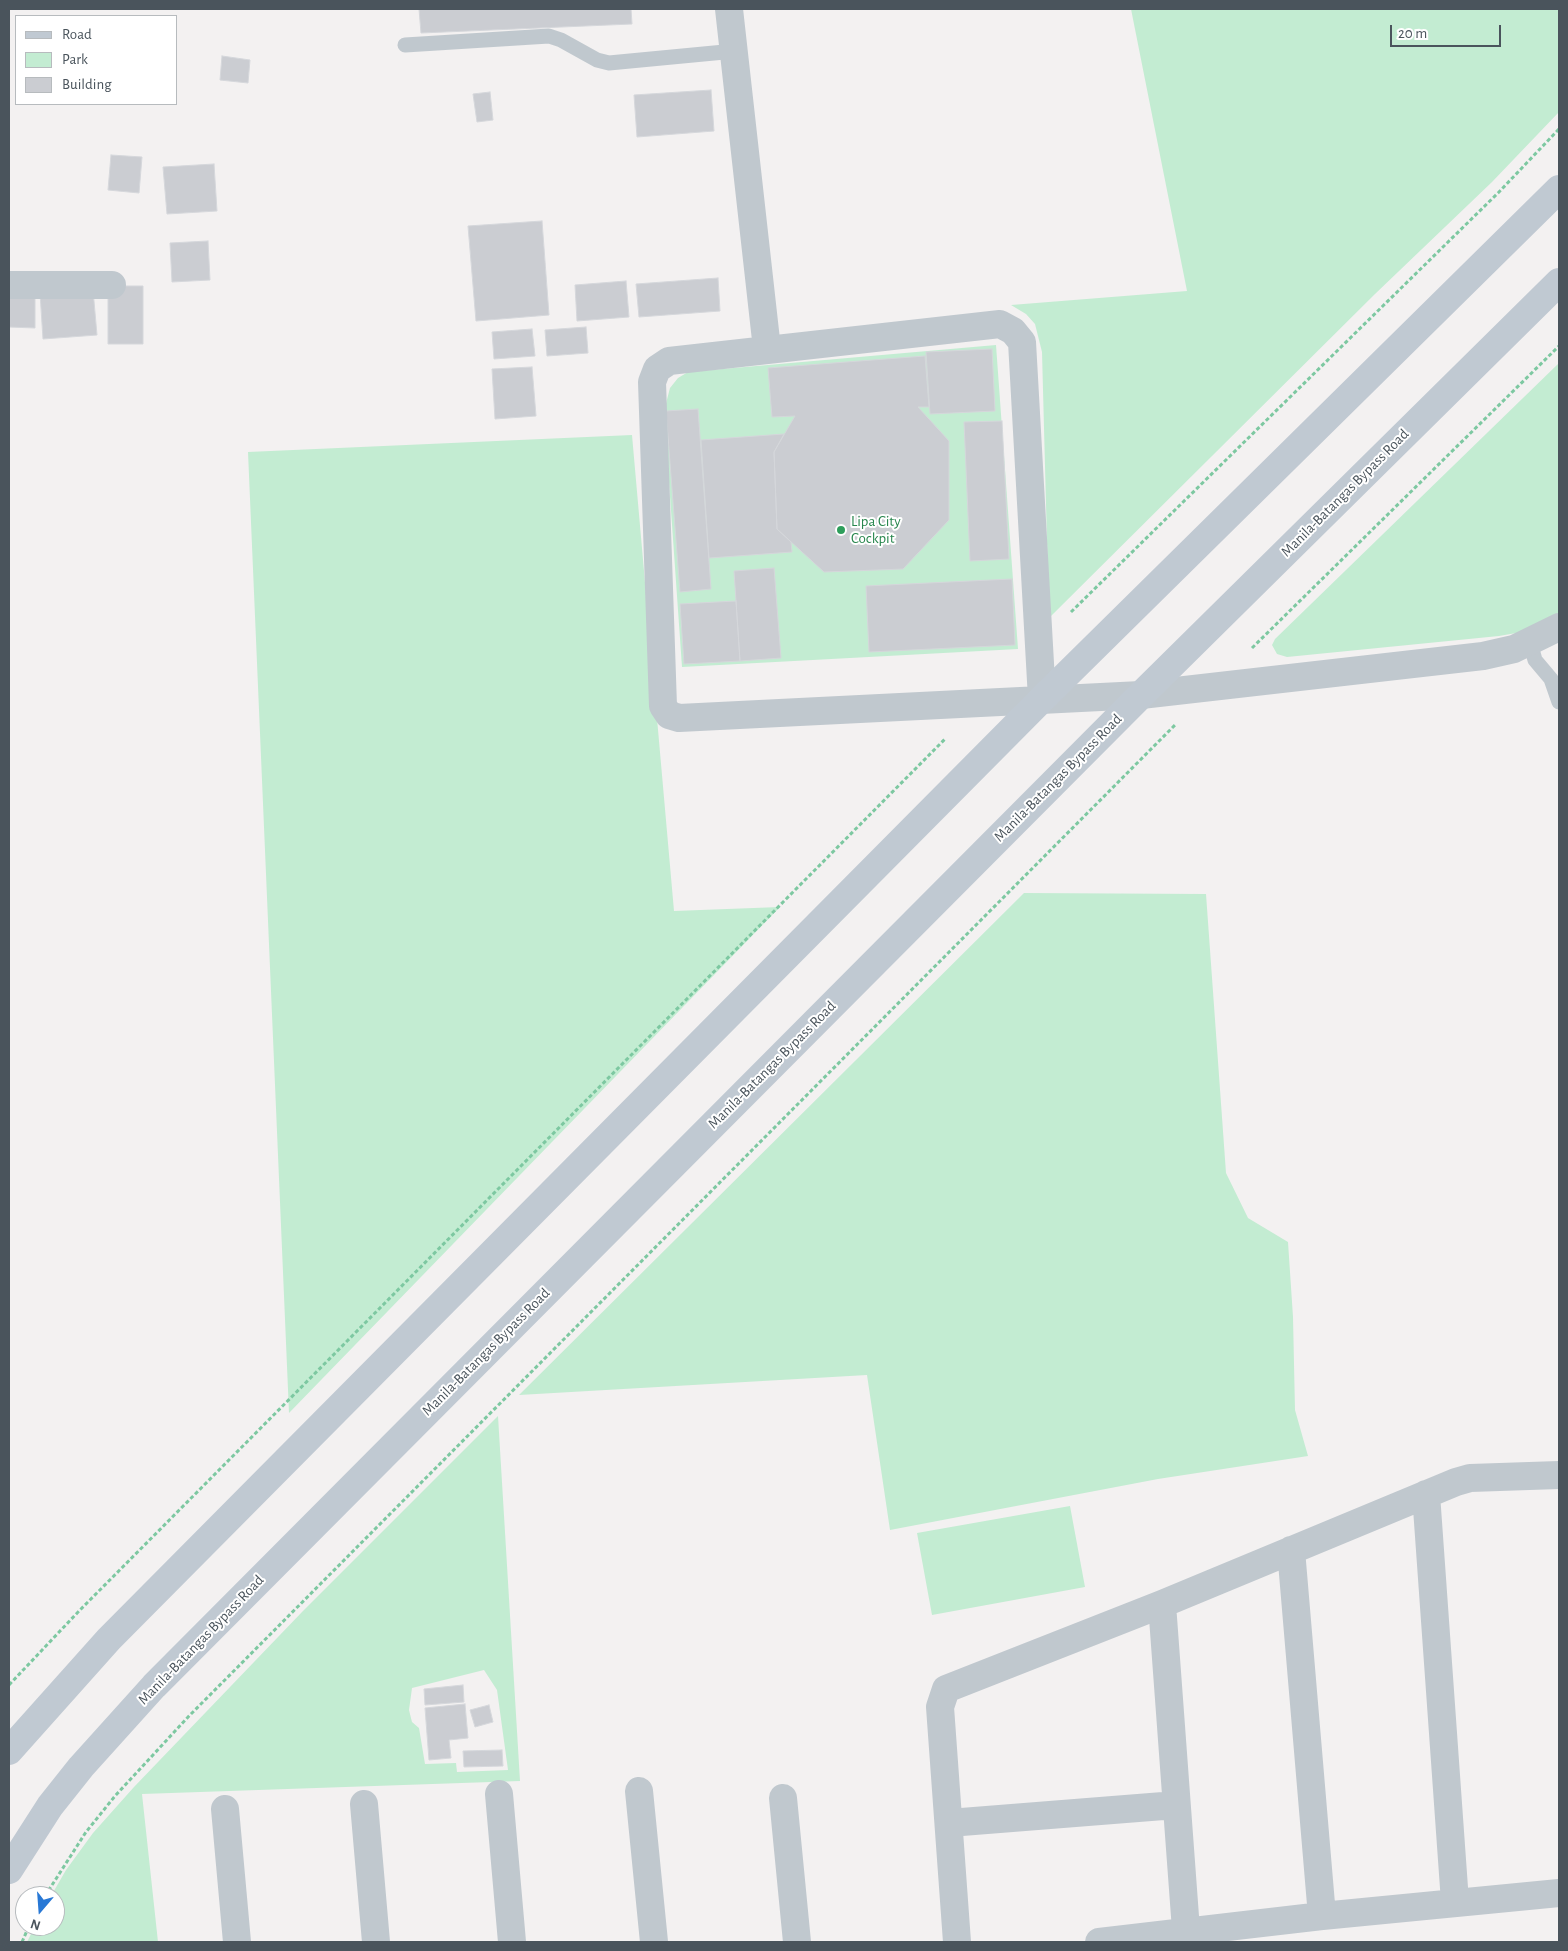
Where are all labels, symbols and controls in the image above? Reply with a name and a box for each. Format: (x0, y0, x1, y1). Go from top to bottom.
legend (15, 15, 178, 105)
scale bar (1393, 15, 1504, 47)
text: 20 m (1398, 26, 1427, 41)
text: Road (62, 27, 92, 42)
text: Park (62, 52, 88, 67)
text: Building (62, 77, 112, 92)
street label: Manila-Batangas Bypass Road (1277, 425, 1413, 561)
place label: Lipa City Cockpit (851, 512, 901, 547)
marker: Lipa City Cockpit (835, 524, 847, 536)
street label: Manila-Batangas Bypass Road (990, 710, 1126, 846)
street label: Manila-Batangas Bypass Road (704, 997, 840, 1133)
street label: Manila-Batangas Bypass Road (418, 1284, 554, 1420)
street label: Manila-Batangas Bypass Road (134, 1571, 268, 1709)
north arrow (15, 1886, 65, 1936)
text: N (29, 1916, 42, 1932)

